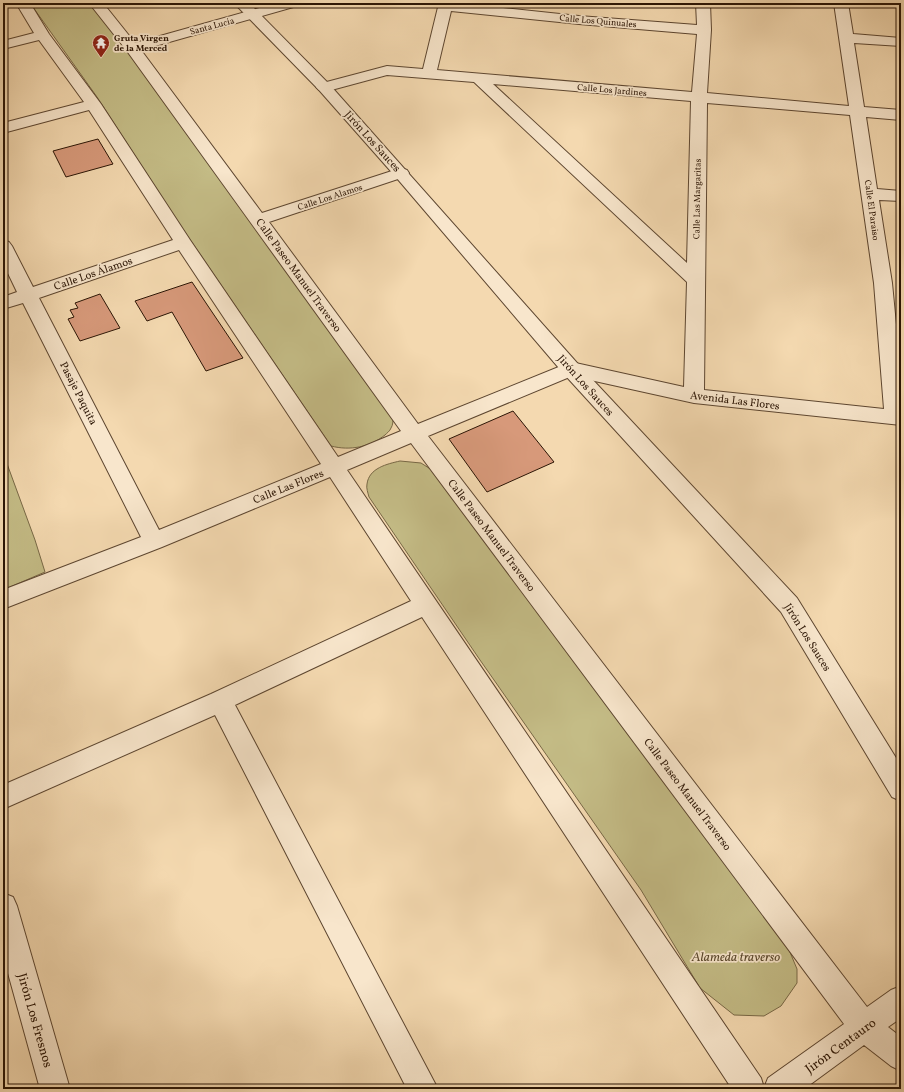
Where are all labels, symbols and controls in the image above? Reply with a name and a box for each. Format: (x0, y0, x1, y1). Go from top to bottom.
street label: Calle Los Quinuales (559, 12, 637, 31)
street label: Santa Lucia (188, 14, 236, 39)
place label: Gruta Virgen de la Merced (114, 32, 169, 55)
temple icon: Gruta Virgen de la Merced (91, 33, 111, 58)
street label: Calle Los Jardines (577, 81, 647, 100)
street label: Jirón Los Sauces (340, 108, 404, 176)
street label: Calle Las Margaritas (690, 158, 705, 239)
street label: Calle El Paraiso (861, 179, 882, 241)
street label: Calle Los Alamos (296, 181, 364, 214)
street label: Calle Paseo Manuel Traverso (251, 216, 344, 336)
street label: Calle Los Álamos (52, 254, 135, 295)
street label: Jirón Los Sauces (553, 352, 617, 420)
street label: Pasaje Paquita (55, 359, 100, 428)
street label: Avenida Las Flores (689, 389, 781, 414)
street label: Calle Las Flores (251, 466, 326, 508)
street label: Calle Paseo Manuel Traverso (444, 477, 538, 595)
street label: Jirón Los Sauces (780, 601, 834, 675)
street label: Calle Paseo Manuel Traverso (640, 736, 734, 854)
park label: Alameda traverso (691, 949, 780, 967)
street label: Jirón Los Fresnos (12, 971, 56, 1070)
street label: Jirón Centauro (802, 1015, 881, 1079)

